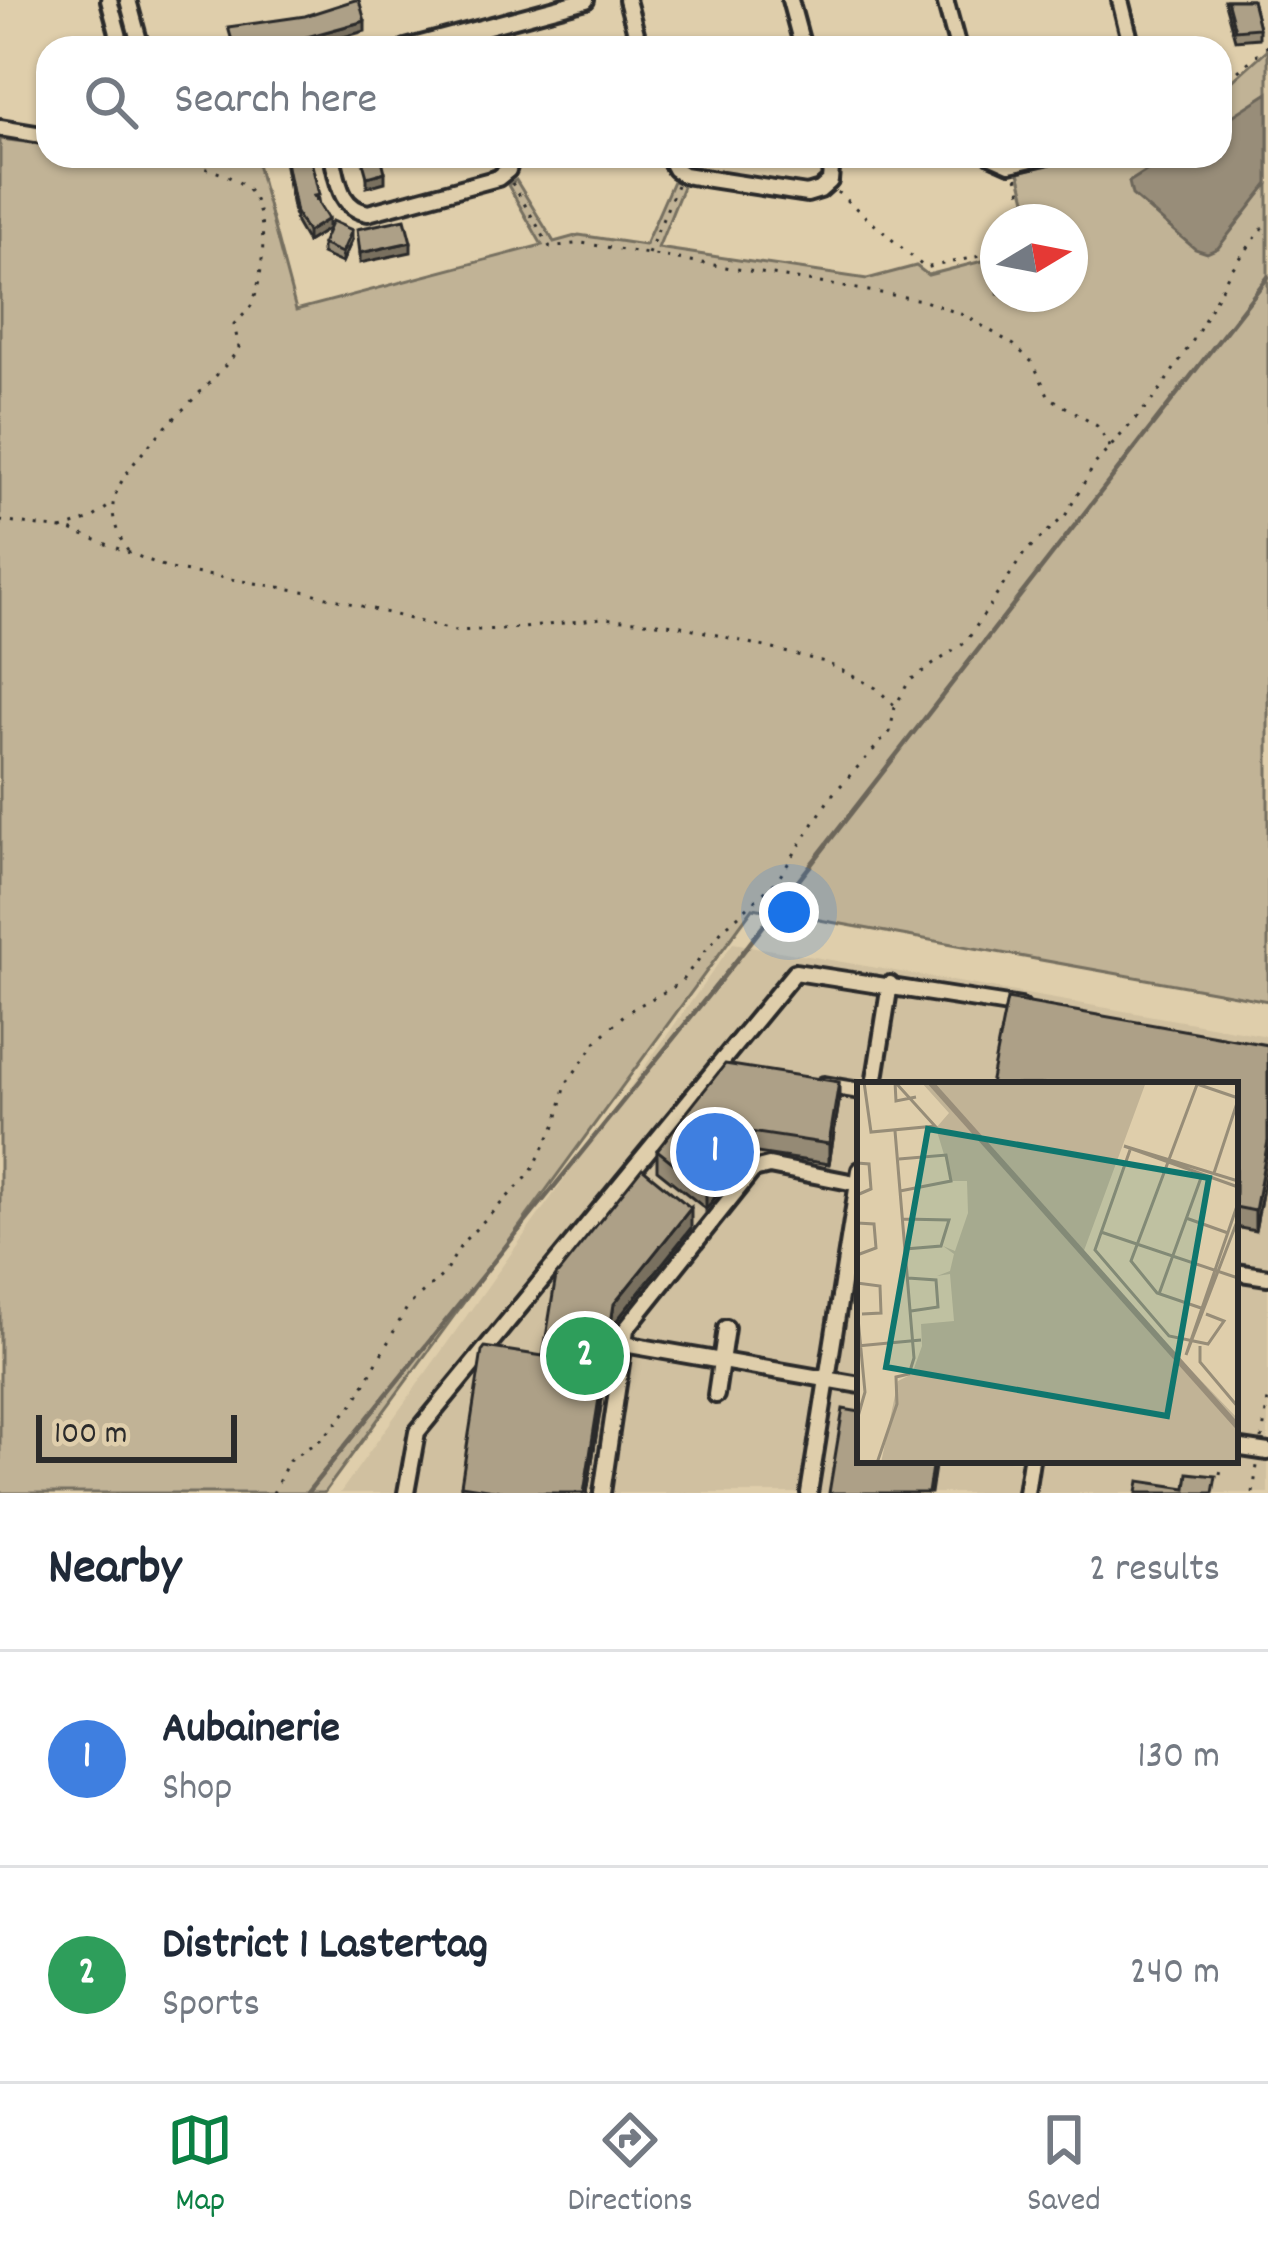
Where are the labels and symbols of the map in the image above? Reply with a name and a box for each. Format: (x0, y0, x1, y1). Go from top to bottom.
north arrow (980, 204, 1088, 312)
your location (759, 882, 819, 942)
inset map (857, 1082, 1238, 1463)
pin: 1 (676, 1107, 754, 1197)
pin: 2 (546, 1311, 624, 1401)
scale bar (36, 1409, 237, 1462)

